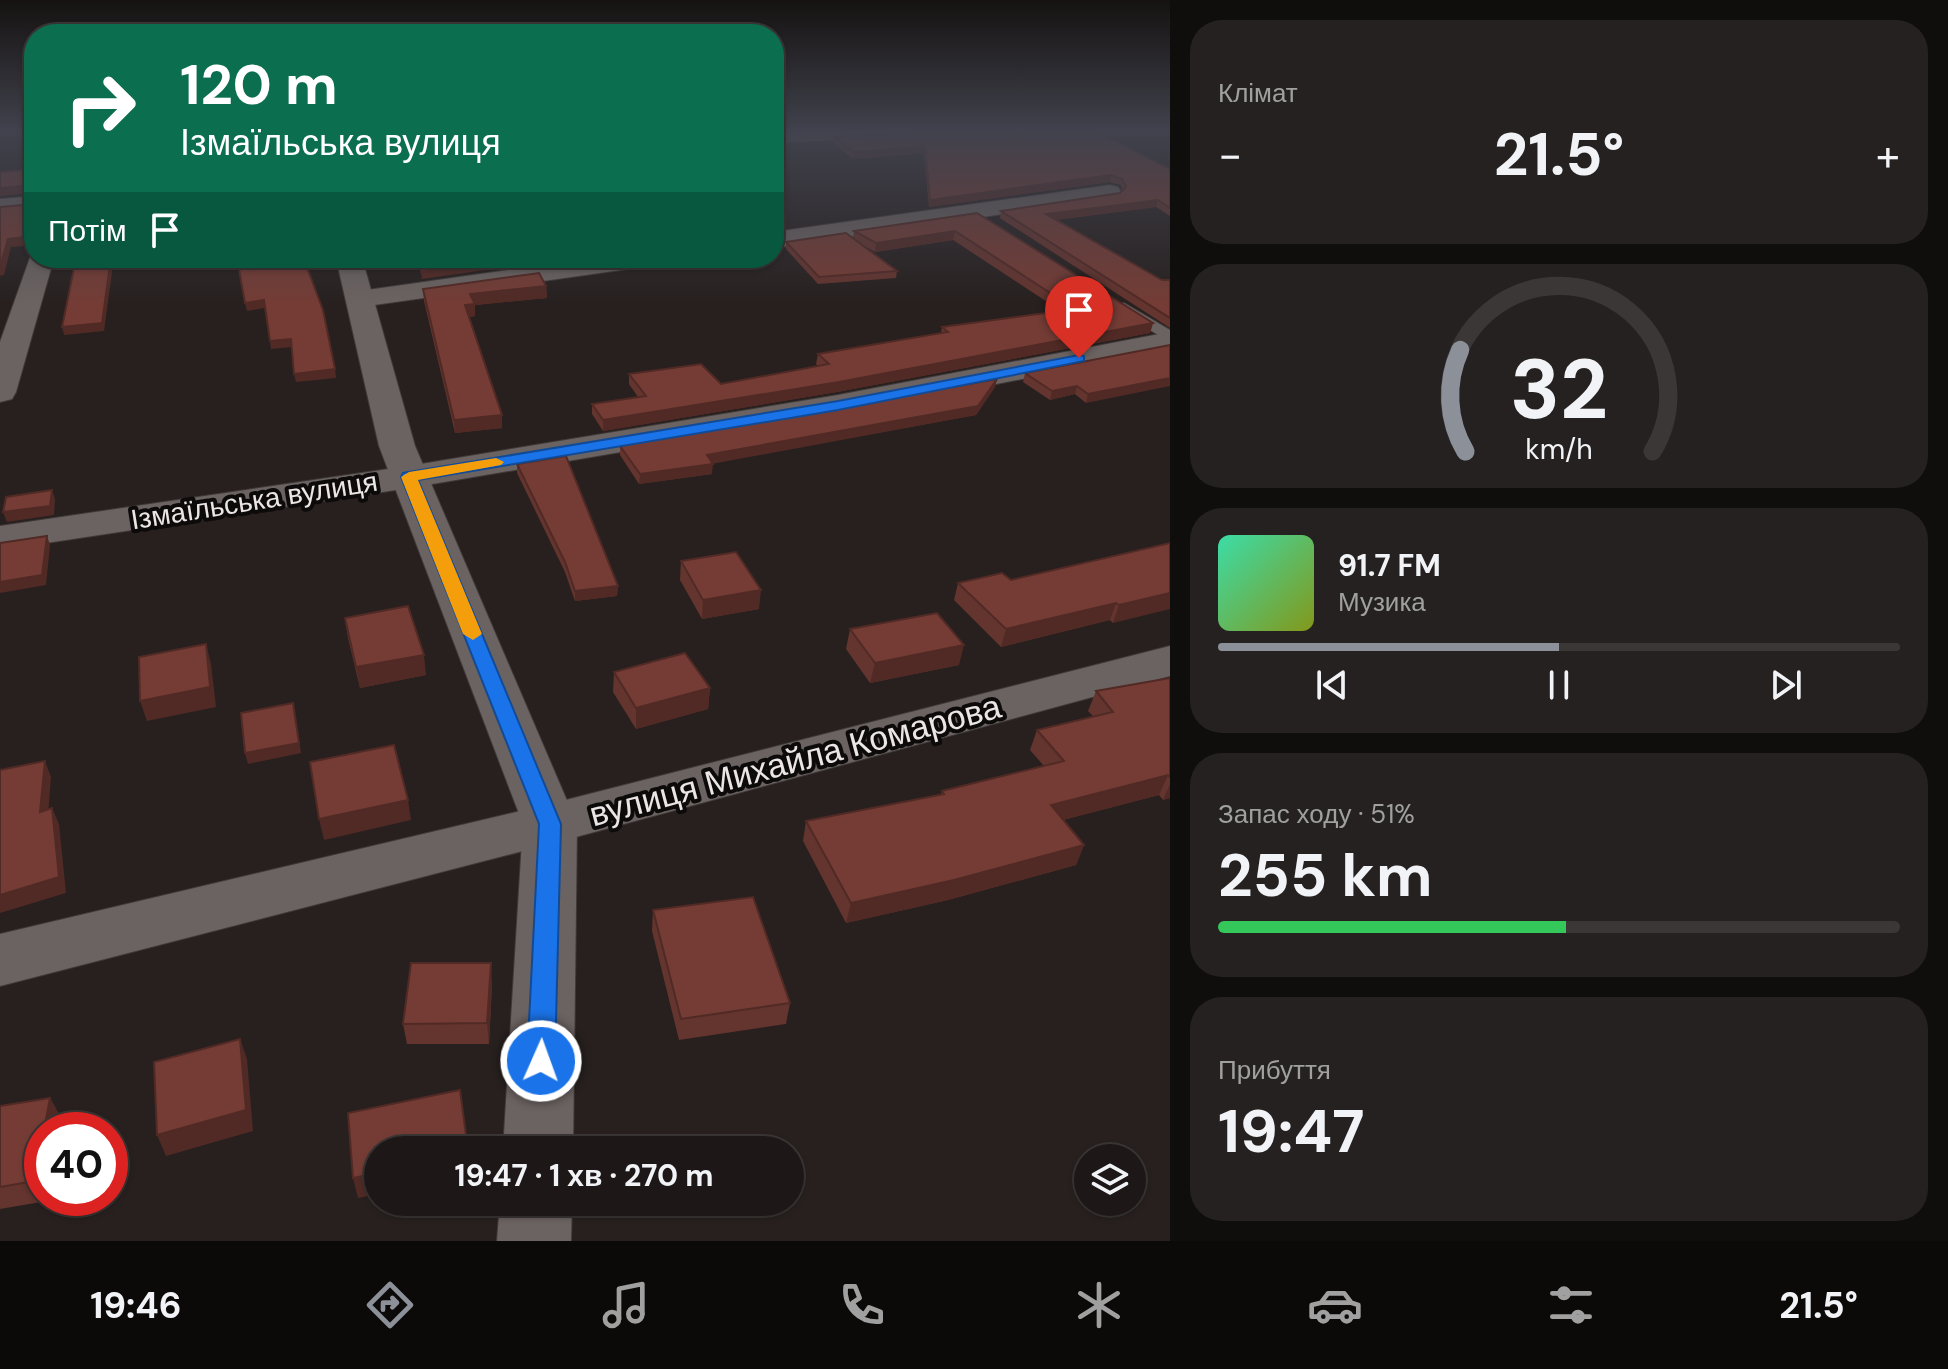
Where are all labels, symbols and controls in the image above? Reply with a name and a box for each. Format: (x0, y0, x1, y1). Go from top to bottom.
text: 120 m (180, 48, 338, 121)
icon: right (48, 56, 152, 160)
text: Клімат (1218, 76, 1298, 110)
text: 21.5° (1494, 115, 1624, 194)
text: Ізмаїльська вулиця (180, 119, 501, 166)
text: − (1218, 126, 1242, 184)
text: + (1876, 126, 1900, 184)
icon: arrive (143, 208, 187, 252)
text: Потім (48, 211, 127, 250)
pin (1045, 276, 1113, 358)
icon: arrive (1057, 288, 1101, 332)
text: 32 (1510, 335, 1608, 444)
text: km/h (1525, 431, 1593, 468)
street label: Ізмаїльська вулиця (128, 463, 380, 538)
text: 91.7 FM (1338, 546, 1441, 585)
text: Музика (1338, 585, 1426, 619)
icon: previous (1310, 663, 1354, 707)
icon: pause (1537, 663, 1581, 707)
icon: next (1764, 663, 1808, 707)
street label: вулиця Михайла Комарова (584, 684, 1006, 837)
text: Запас ходу · 51% (1218, 797, 1415, 831)
text: 255 km (1218, 836, 1433, 915)
position arrow (499, 1019, 583, 1103)
text: Прибуття (1218, 1053, 1331, 1087)
text: 19:47 (1218, 1092, 1364, 1171)
speed limit sign: 40 (24, 1112, 128, 1216)
map controls (1074, 1144, 1146, 1216)
button: layers (1074, 1144, 1146, 1216)
text: 19:47 · 1 хв · 270 m (454, 1156, 714, 1195)
icon: directions (362, 1277, 418, 1333)
icon: music (598, 1277, 654, 1333)
icon: phone (834, 1277, 890, 1333)
icon: climate (1071, 1277, 1127, 1333)
icon: car (1307, 1277, 1363, 1333)
icon: filters (1543, 1277, 1599, 1333)
text: 19:46 (90, 1282, 181, 1329)
text: 21.5° (1779, 1282, 1858, 1329)

